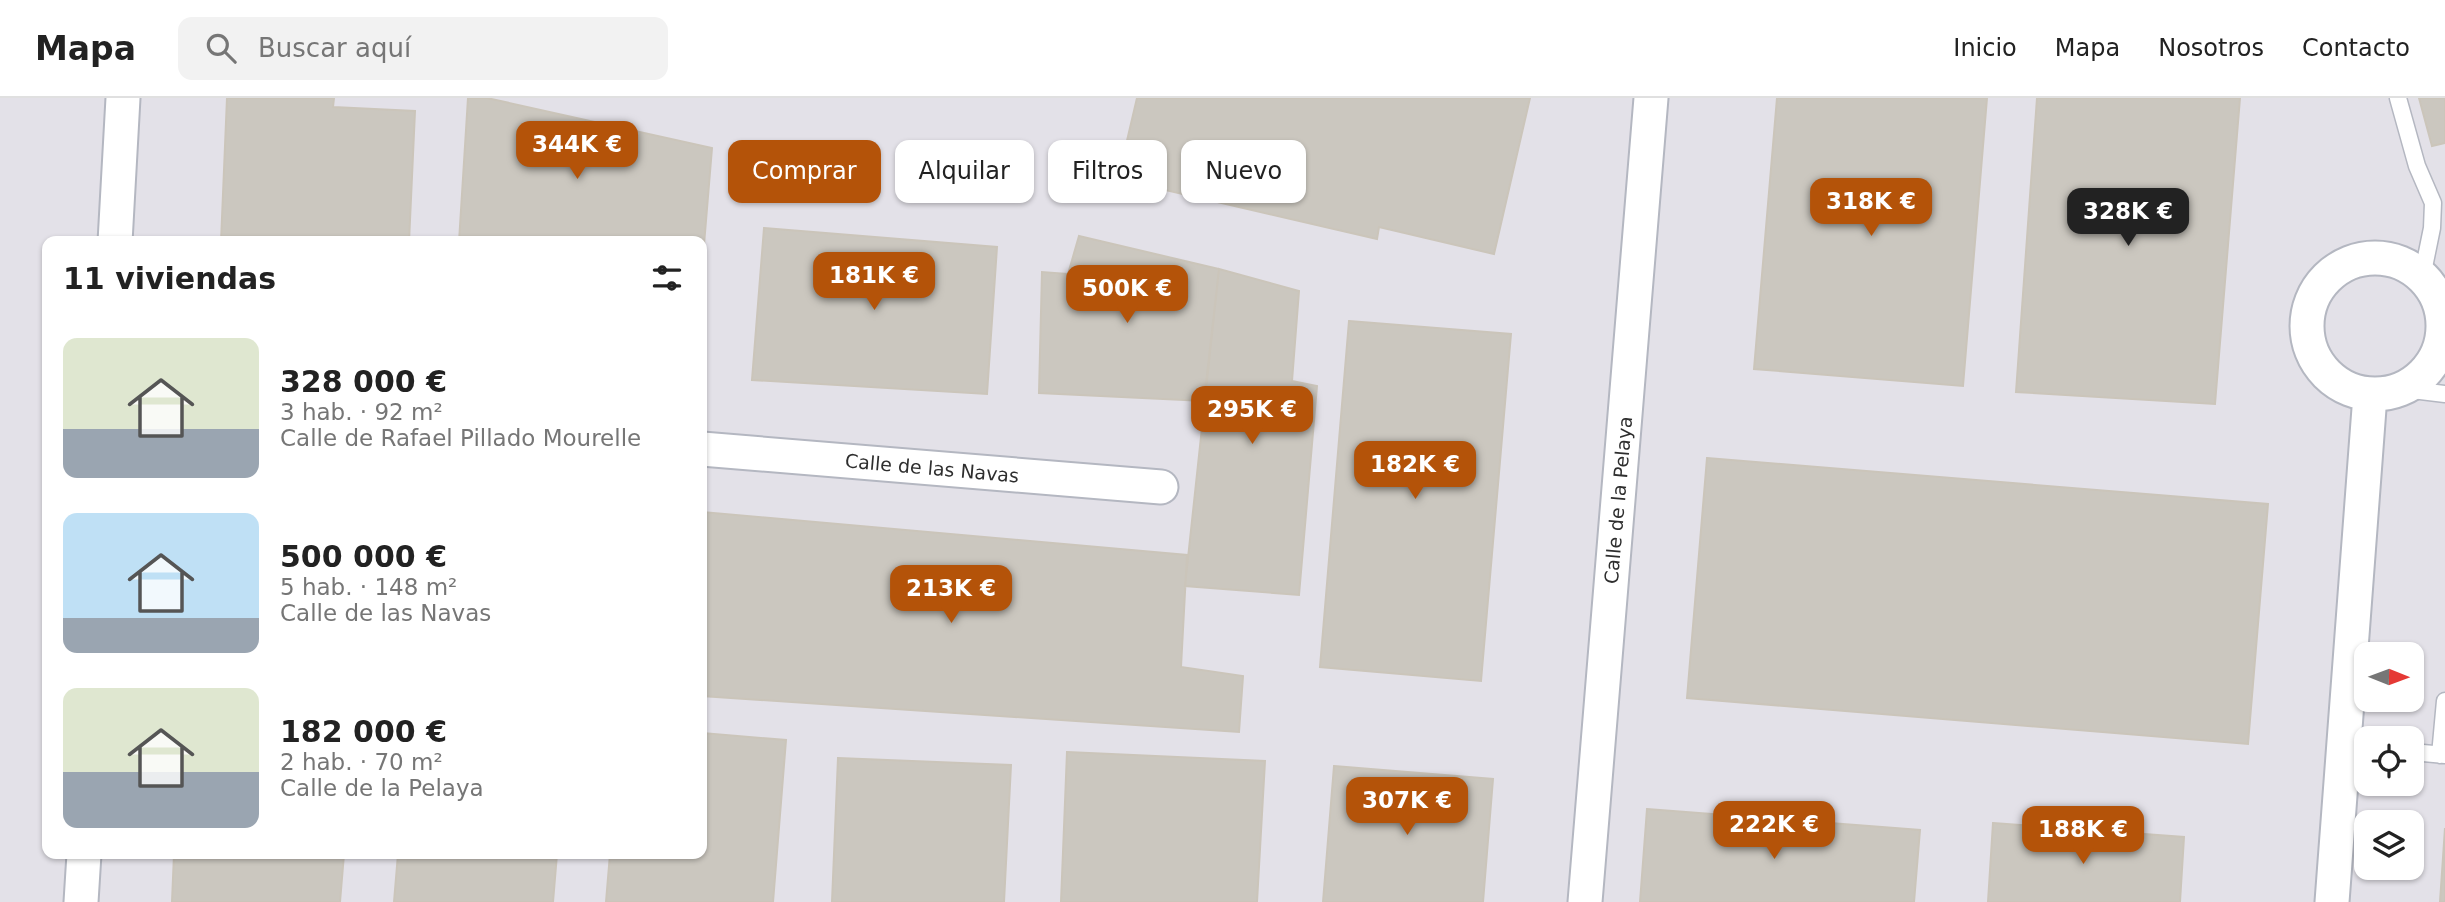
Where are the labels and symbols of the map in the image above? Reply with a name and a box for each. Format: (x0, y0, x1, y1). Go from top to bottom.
pin: 344K € (520, 122, 634, 181)
pin: 318K € (1814, 178, 1928, 238)
pin: 328K € (2071, 188, 2185, 248)
pin: 181K € (817, 252, 931, 312)
pin: 500K € (1070, 266, 1184, 325)
pin: 295K € (1195, 386, 1309, 446)
street label: Calle de la Pelaya (1600, 415, 1636, 585)
pin: 182K € (1358, 442, 1472, 501)
street label: Calle de las Navas (844, 449, 1020, 487)
pin: 213K € (894, 566, 1008, 625)
north arrow (2354, 642, 2424, 712)
pin: 307K € (1350, 778, 1464, 837)
pin: 222K € (1717, 802, 1831, 861)
pin: 188K € (2026, 806, 2140, 866)

